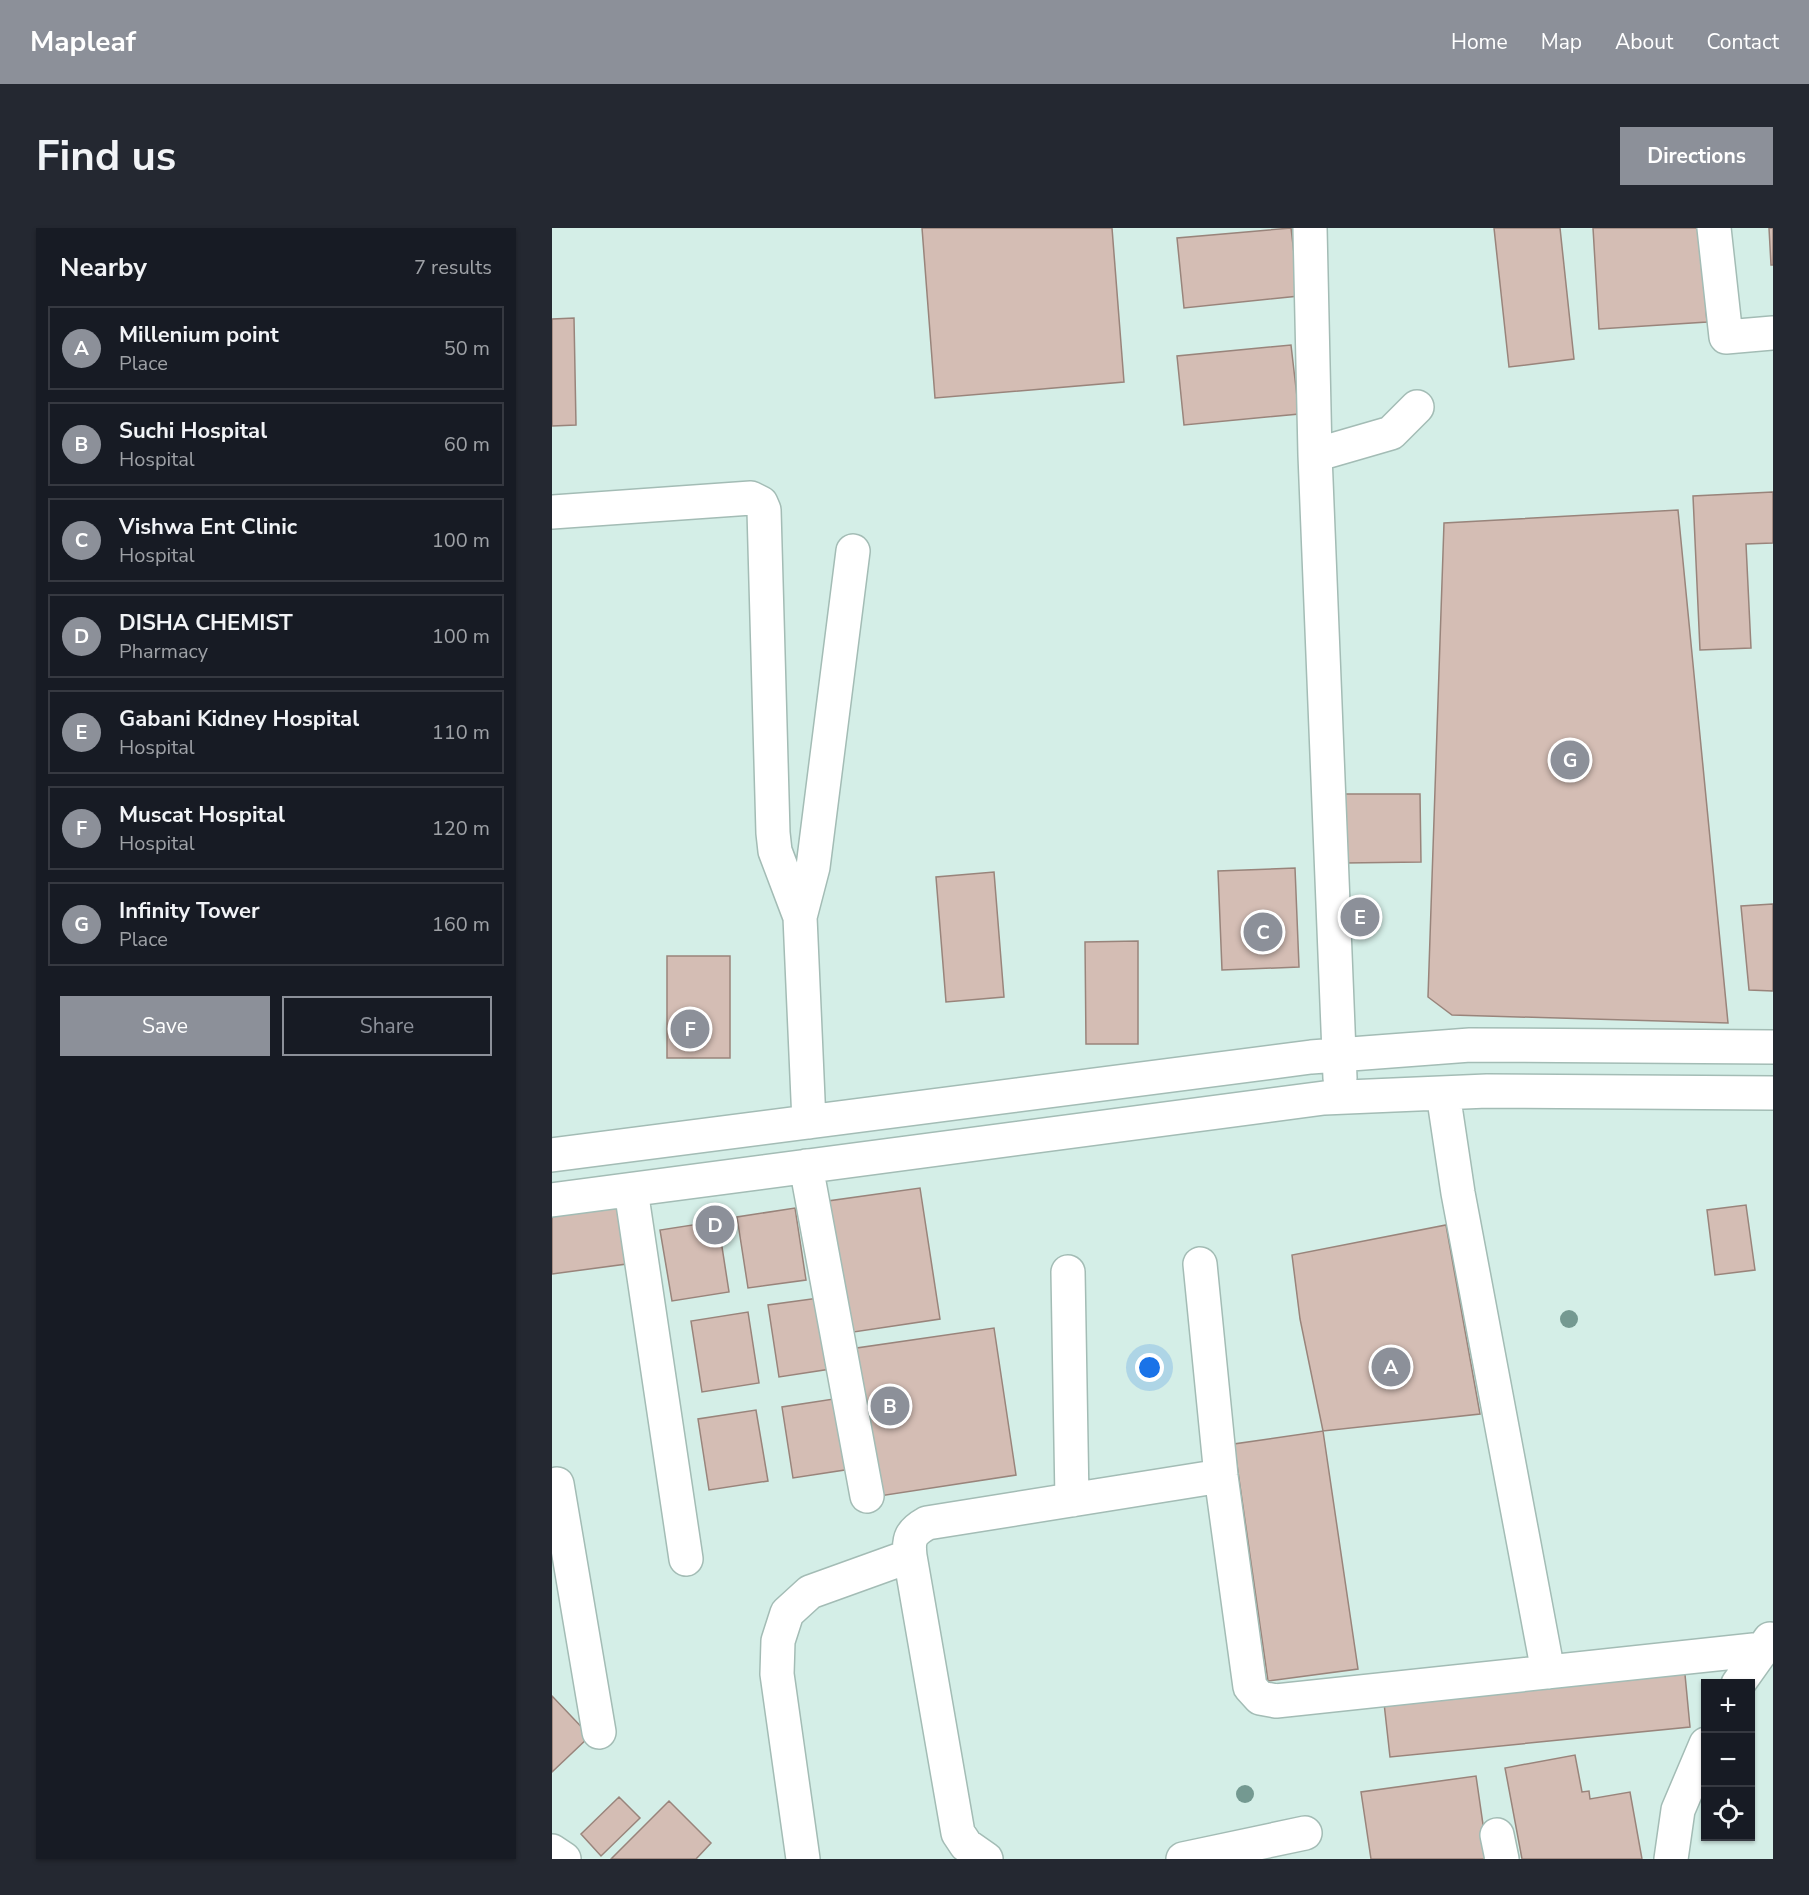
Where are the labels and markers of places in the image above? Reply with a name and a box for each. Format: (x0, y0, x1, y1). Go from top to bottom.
pin: G (1550, 738, 1590, 782)
pin: E (1340, 894, 1380, 940)
pin: C (1244, 910, 1282, 954)
pin: F (670, 1006, 710, 1052)
pin: D (696, 1202, 734, 1248)
pin: A (1372, 1344, 1410, 1390)
pin: B (870, 1384, 910, 1428)

